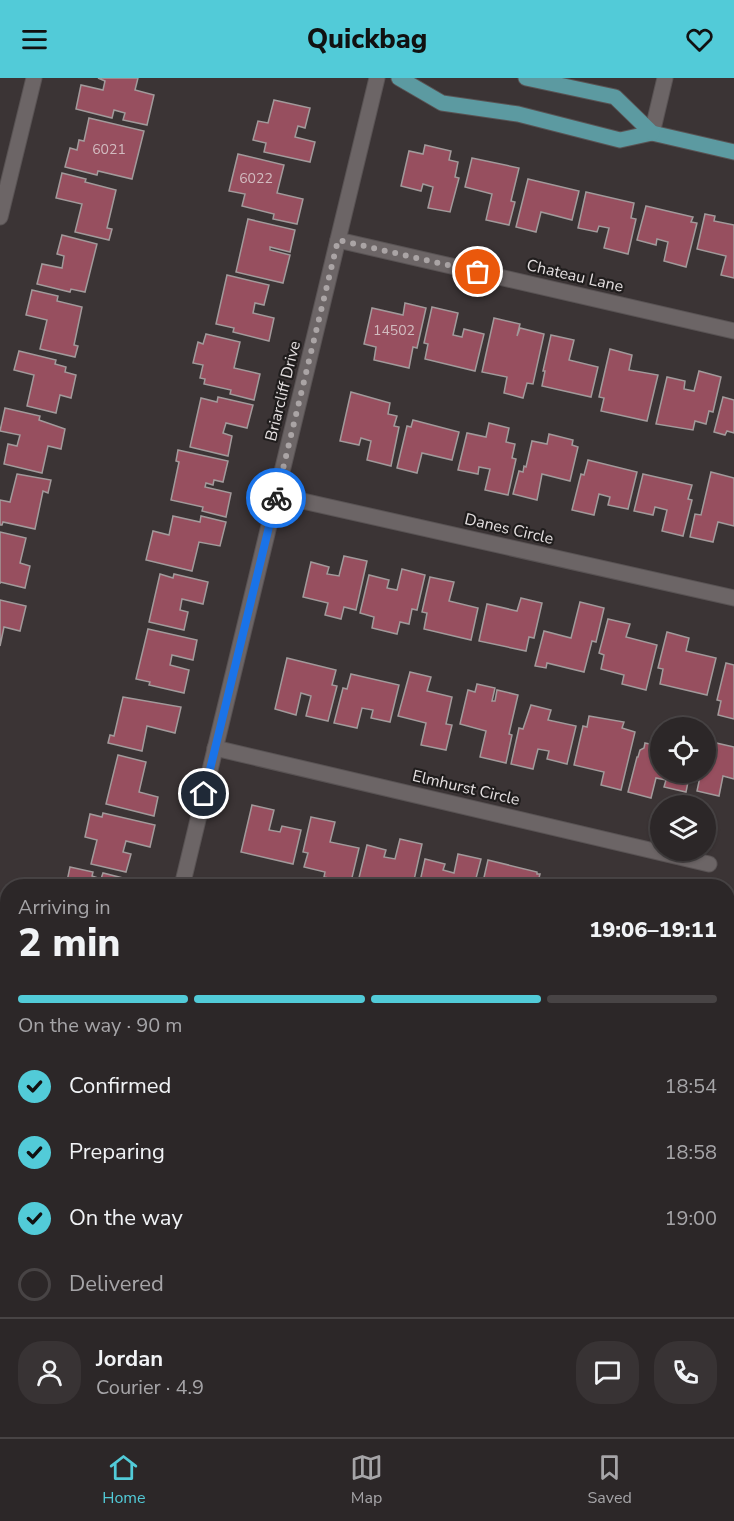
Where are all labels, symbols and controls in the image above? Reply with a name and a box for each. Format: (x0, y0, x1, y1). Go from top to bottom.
text: Quickbag (307, 21, 427, 58)
icon: menu (18, 23, 51, 56)
icon: heart (683, 23, 716, 56)
house number: 6021 (92, 140, 126, 159)
house number: 6022 (239, 169, 273, 188)
pin (452, 246, 503, 297)
street label: Chateau Lane (524, 254, 626, 298)
icon: bag (461, 255, 494, 288)
house number: 14502 (373, 321, 415, 340)
street label: Briarcliff Drive (260, 339, 306, 443)
courier (246, 468, 306, 528)
icon: bike (260, 482, 293, 515)
street label: Danes Circle (462, 508, 556, 550)
map controls (650, 717, 716, 861)
button: locate (650, 717, 716, 783)
street label: Elmhurst Circle (410, 765, 522, 811)
pin (178, 768, 229, 819)
icon: home (187, 777, 220, 810)
button: layers (650, 795, 716, 861)
text: Arriving in (18, 894, 111, 921)
text: 19:06–19:11 (589, 915, 717, 945)
text: 2 min (18, 917, 121, 970)
text: On the way · 90 m (18, 1012, 182, 1039)
icon: check (18, 1070, 51, 1103)
text: Confirmed (69, 1071, 171, 1101)
text: 18:54 (664, 1073, 717, 1100)
icon: check (18, 1136, 51, 1169)
text: Preparing (69, 1137, 165, 1167)
text: 18:58 (664, 1139, 717, 1166)
icon: check (18, 1202, 51, 1235)
text: On the way (69, 1203, 183, 1233)
text: 19:00 (664, 1205, 717, 1232)
text: Delivered (69, 1269, 164, 1299)
button: person (18, 1341, 81, 1404)
button: chat (576, 1341, 639, 1404)
button: phone (654, 1341, 717, 1404)
text: Jordan (96, 1344, 163, 1374)
text: Courier · 4.9 (96, 1374, 204, 1401)
tab: Home (102, 1451, 146, 1509)
tab: Map (350, 1451, 383, 1509)
tab: Saved (588, 1451, 632, 1509)

